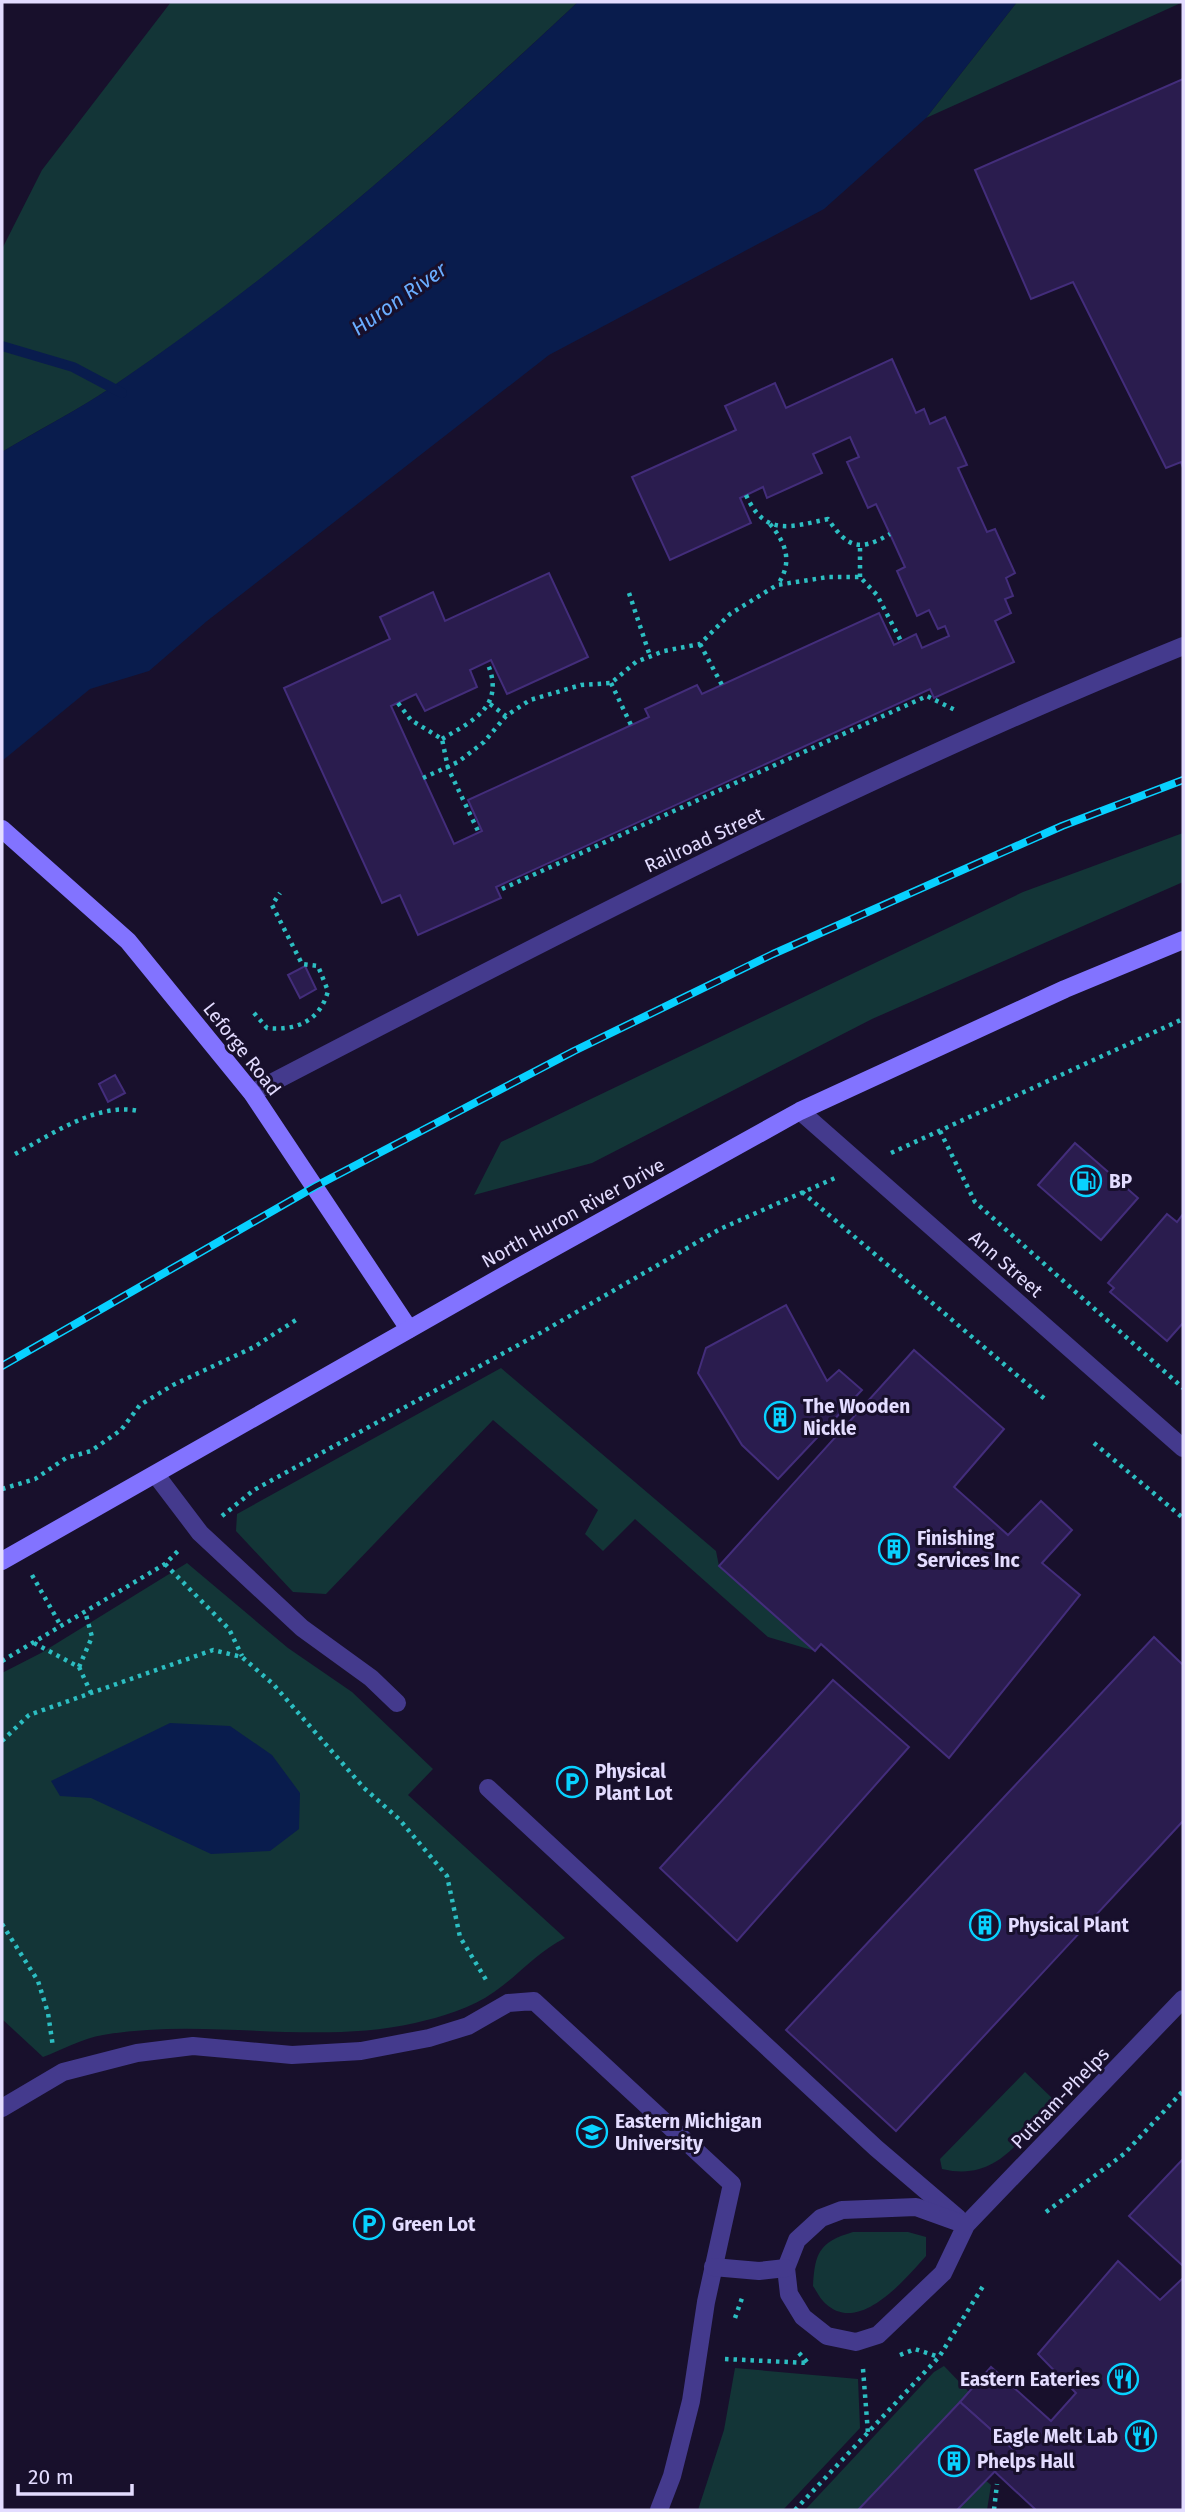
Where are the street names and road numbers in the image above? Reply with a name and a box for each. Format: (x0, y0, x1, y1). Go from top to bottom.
street label: Railroad Street (641, 802, 767, 878)
street label: Leforge Road (198, 998, 286, 1100)
street label: North Huron River Drive (477, 1153, 669, 1273)
street label: Ann Street (965, 1226, 1048, 1302)
street label: Putnam-Phelps (1006, 2043, 1114, 2153)

